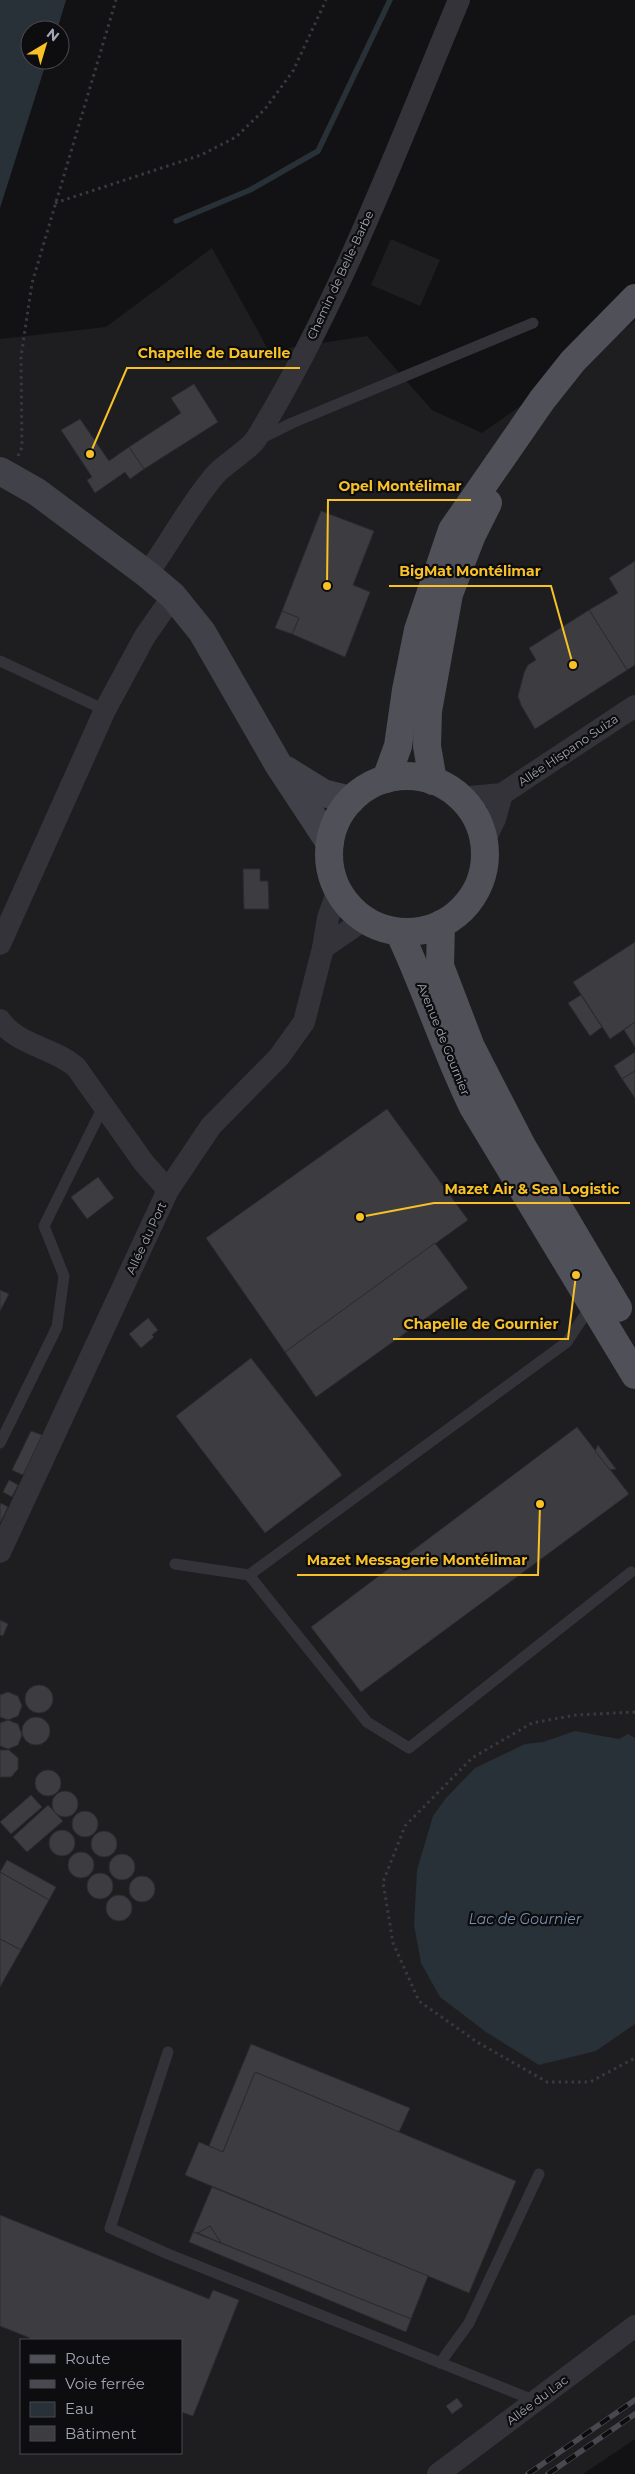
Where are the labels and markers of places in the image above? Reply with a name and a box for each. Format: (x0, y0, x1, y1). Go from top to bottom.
callout: Chapelle de Daurelle (127, 339, 300, 368)
callout: Opel Montélimar (328, 471, 471, 500)
callout: BigMat Montélimar (389, 557, 551, 586)
callout: Mazet Air & Sea Logistic (434, 1174, 630, 1203)
callout: Chapelle de Gournier (393, 1310, 568, 1339)
callout: Mazet Messagerie Montélimar (297, 1546, 538, 1575)

